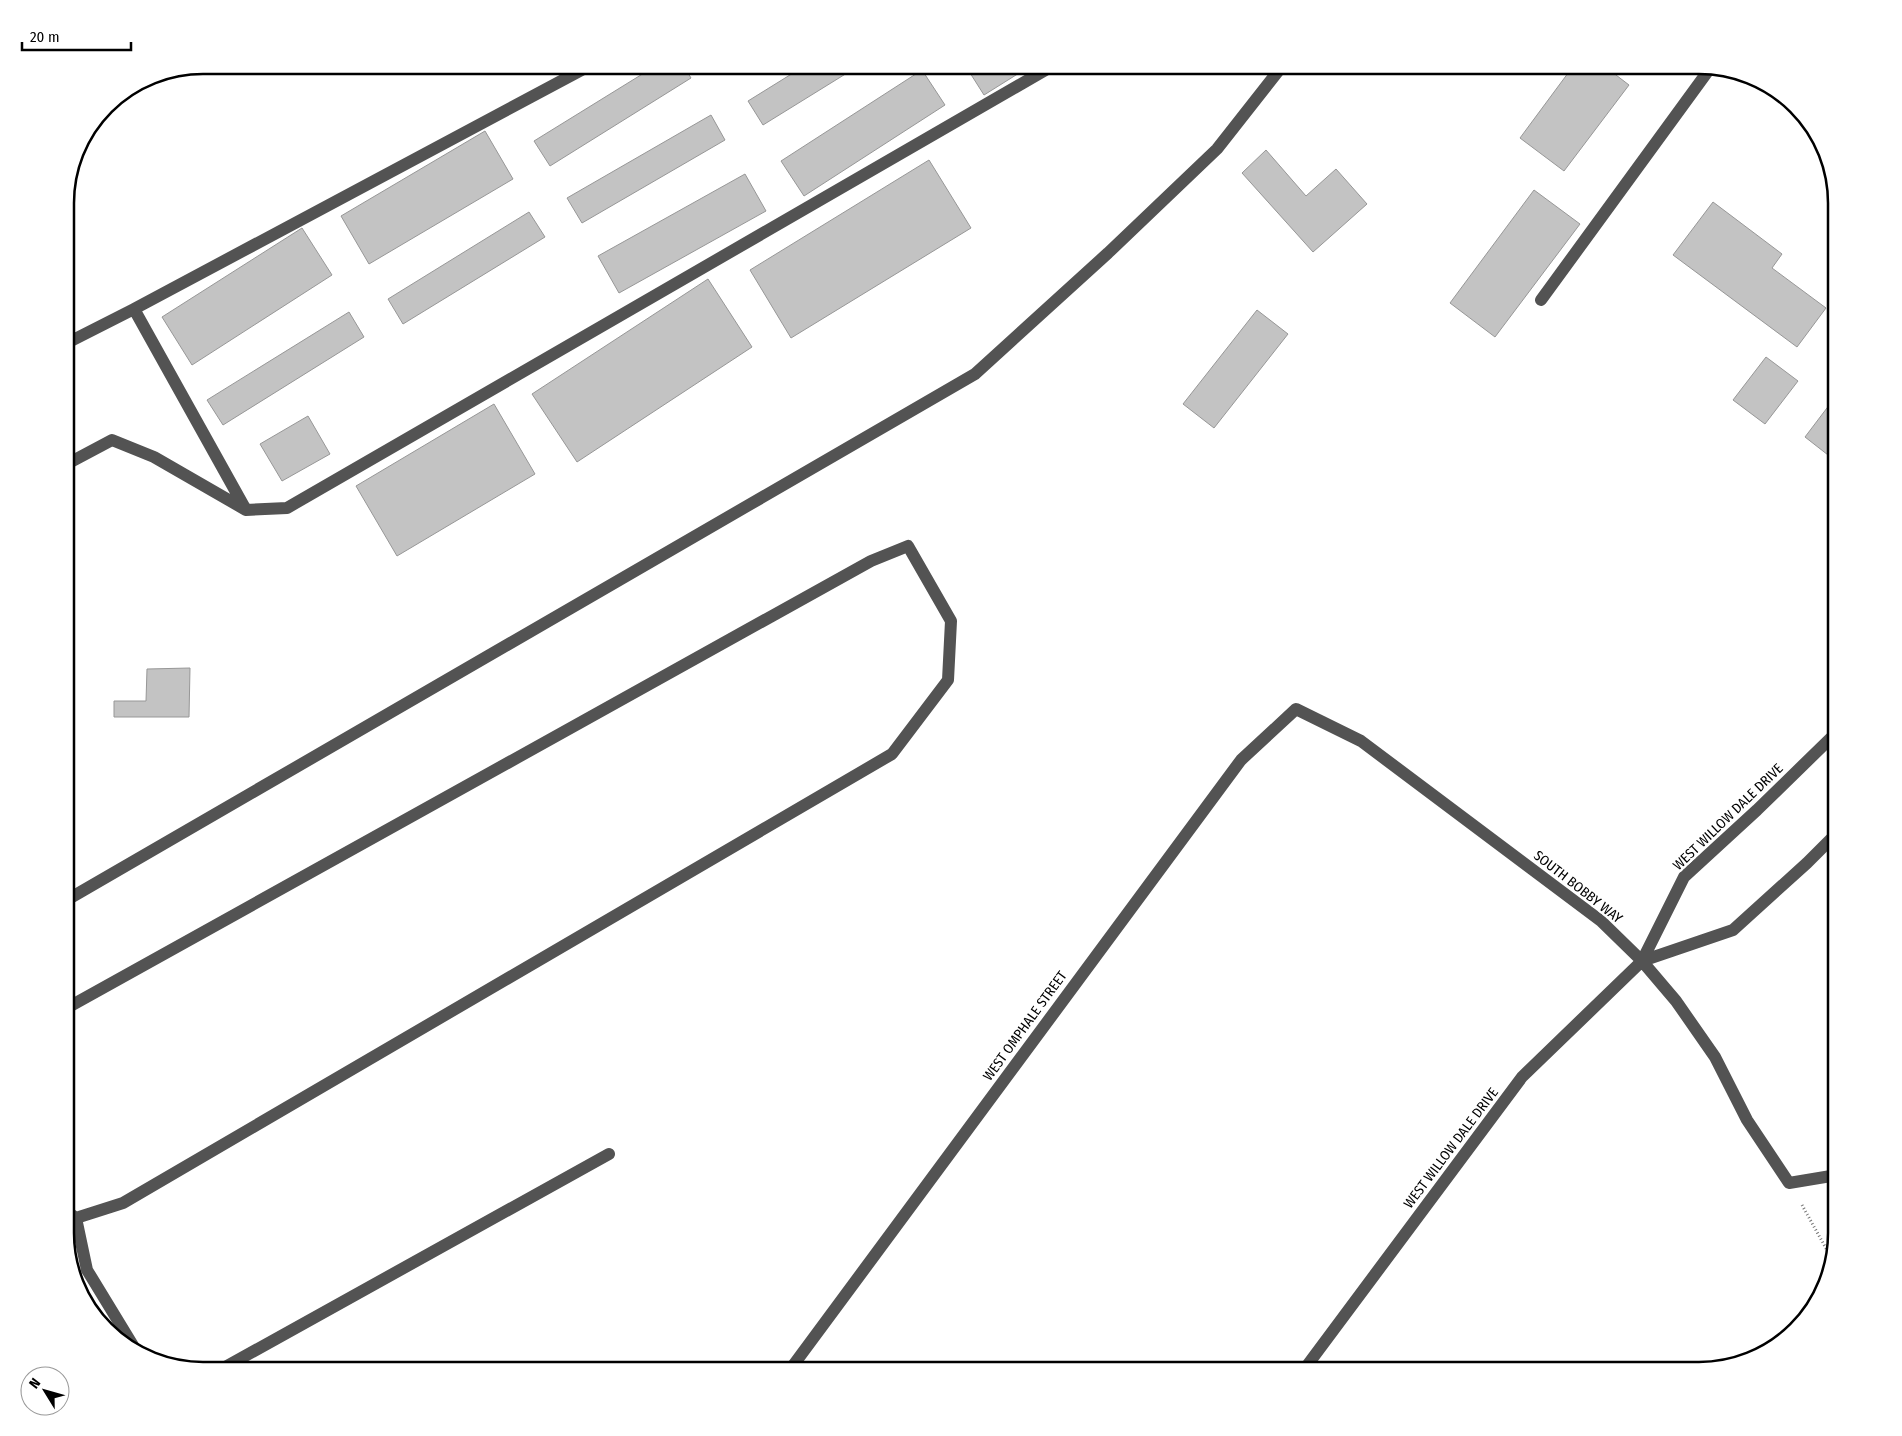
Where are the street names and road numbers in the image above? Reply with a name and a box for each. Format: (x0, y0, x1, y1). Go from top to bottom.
street label: WEST WILLOW DALE DRIVE (1669, 760, 1787, 874)
street label: SOUTH BOBBY WAY (1530, 847, 1626, 927)
street label: WEST OMPHALE STREET (979, 967, 1071, 1084)
street label: WEST WILLOW DALE DRIVE (1400, 1084, 1502, 1212)

